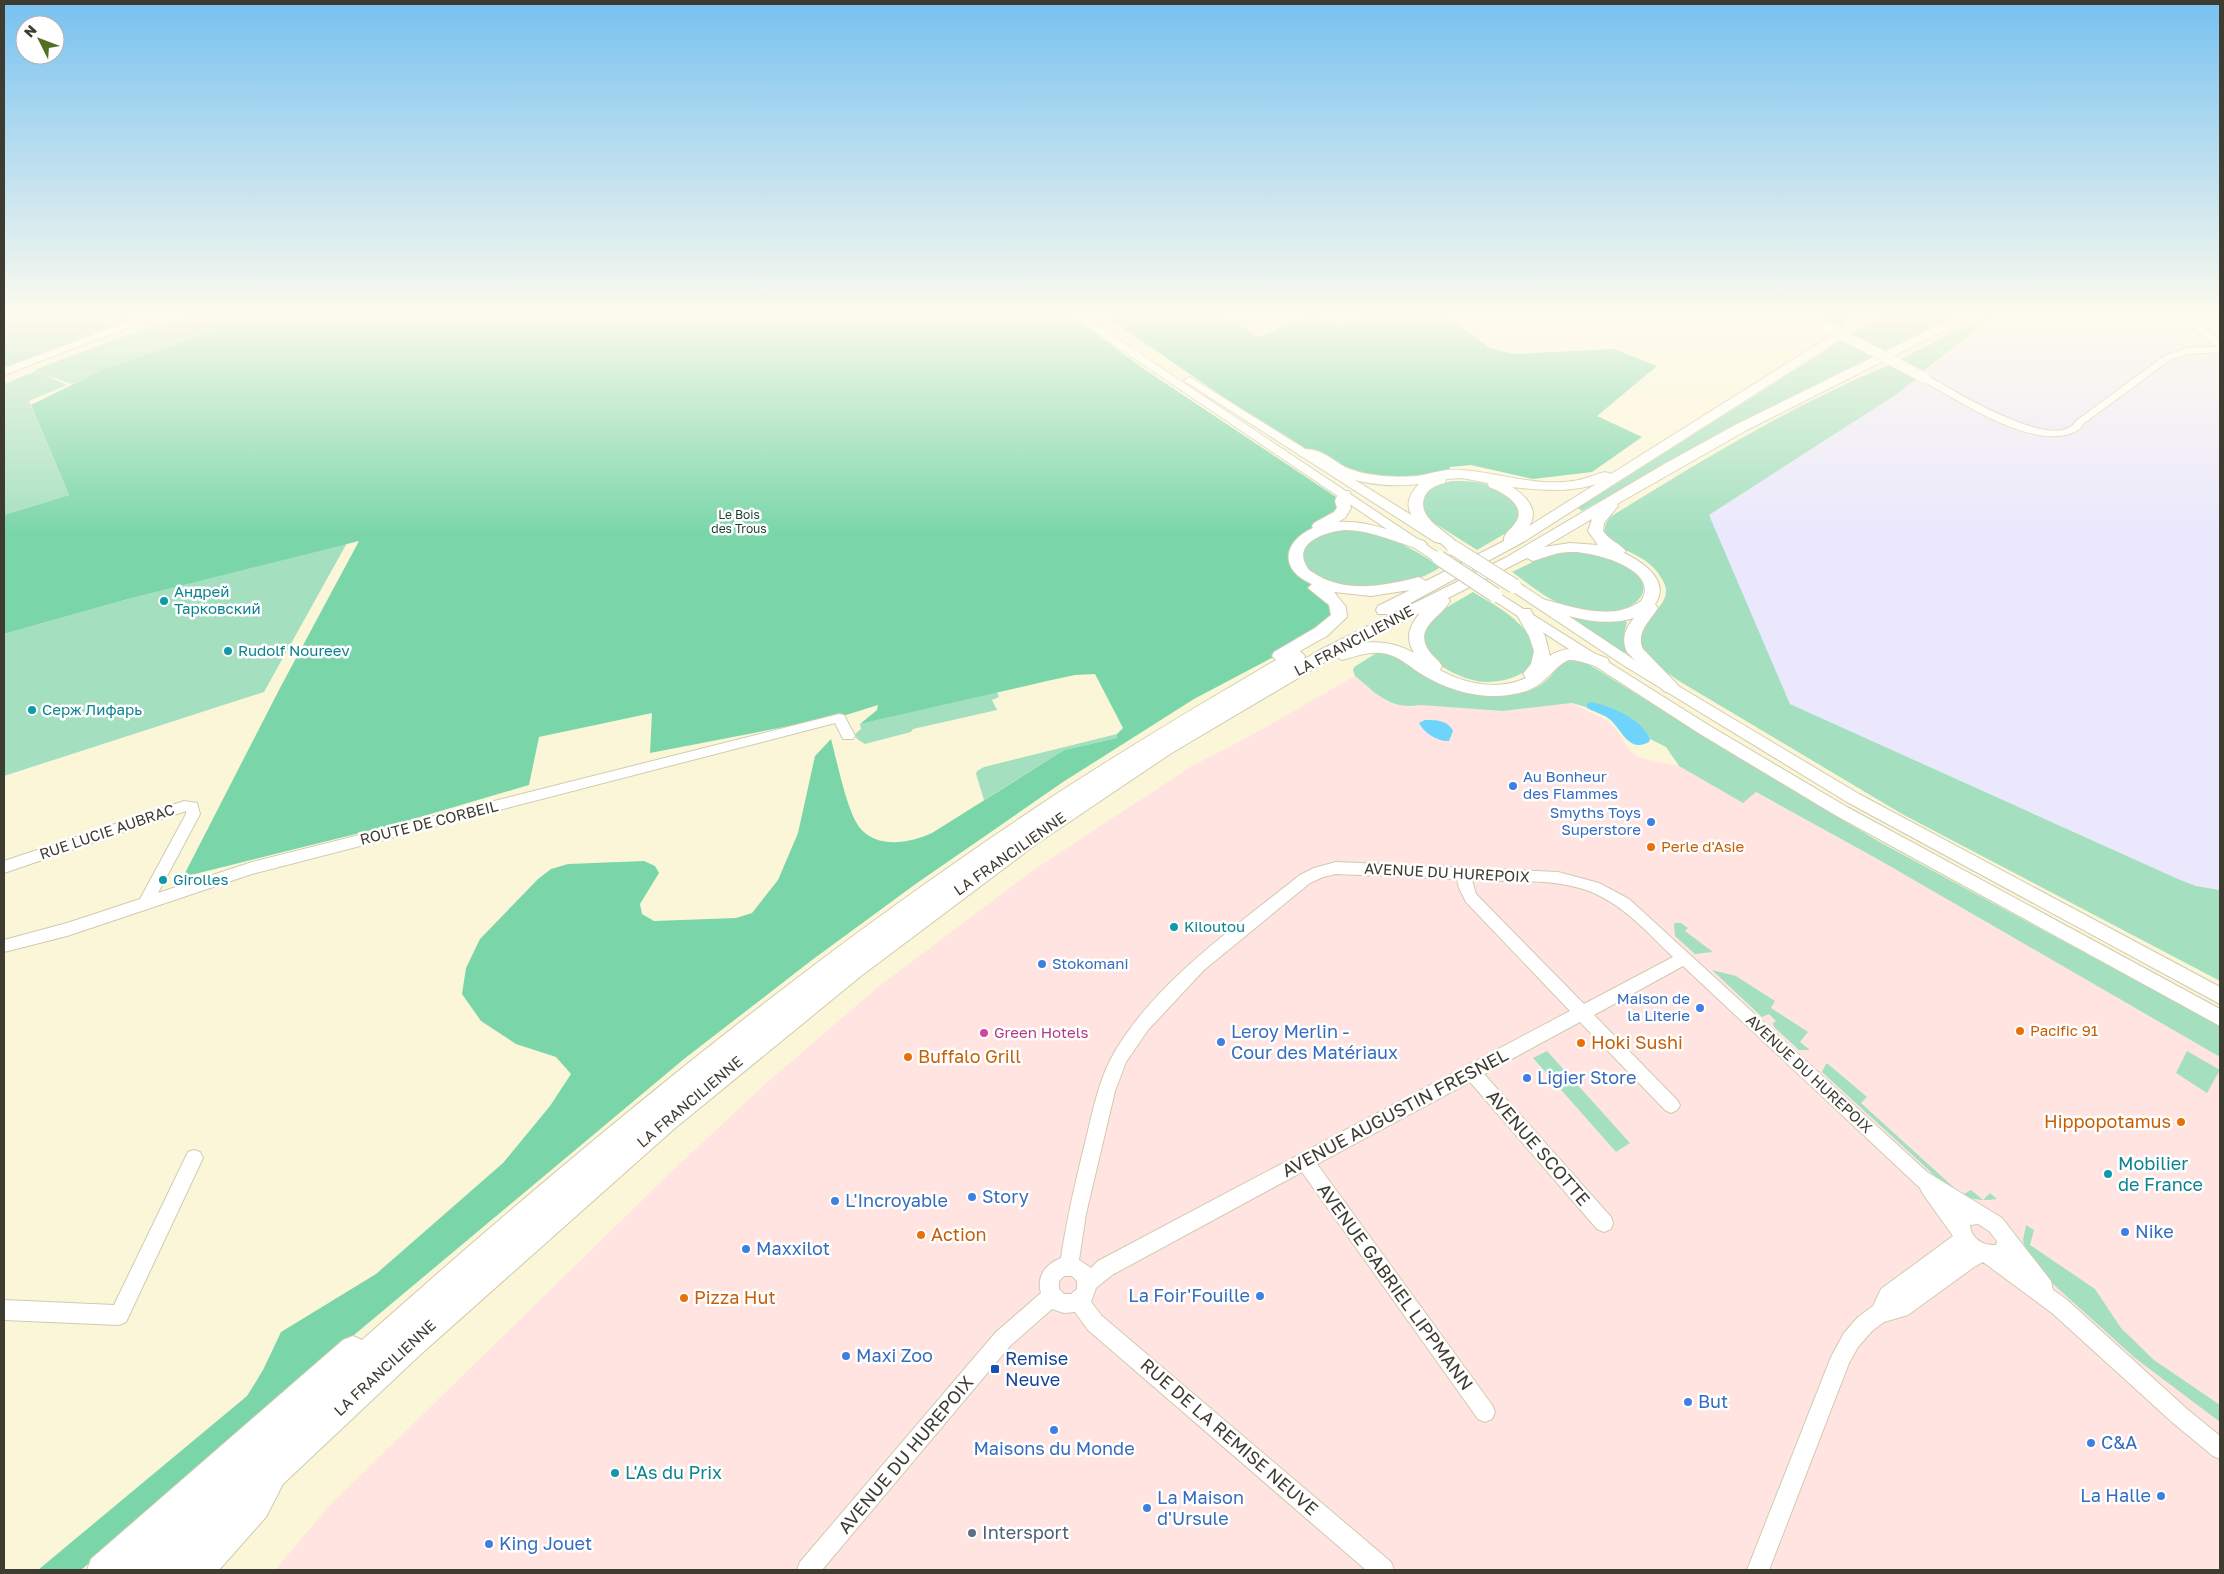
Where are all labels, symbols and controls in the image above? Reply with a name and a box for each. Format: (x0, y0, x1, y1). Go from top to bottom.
north arrow (15, 15, 65, 65)
text: N (20, 21, 40, 41)
park label: Le Bois des Trous (711, 507, 767, 536)
place label: Андрей Тарковский (174, 582, 261, 617)
marker: Андрей Тарковский (158, 595, 170, 607)
street label: LA FRANCILIENNE (1291, 601, 1416, 679)
place label: Rudolf Noureev (238, 641, 350, 659)
marker: Rudolf Noureev (222, 645, 234, 657)
place label: Серж Лифарь (42, 700, 142, 718)
marker: Серж Лифарь (26, 704, 38, 716)
place label: Au Bonheur des Flammes (1523, 767, 1618, 802)
marker: Au Bonheur des Flammes (1507, 780, 1519, 792)
street label: ROUTE DE CORBEIL (358, 796, 500, 848)
street label: RUE LUCIE AUBRAC (37, 800, 177, 863)
place label: Smyths Toys Superstore (1550, 803, 1641, 838)
street label: LA FRANCILIENNE (950, 808, 1069, 899)
marker: Smyths Toys Superstore (1645, 816, 1657, 828)
place label: Perle d'Asie (1661, 837, 1745, 855)
marker: Perle d'Asie (1645, 841, 1657, 853)
street label: AVENUE DU HUREPOIX (1364, 859, 1530, 885)
place label: Girolles (173, 870, 228, 888)
marker: Girolles (157, 874, 169, 886)
place label: Kiloutou (1184, 917, 1245, 935)
marker: Kiloutou (1168, 921, 1180, 933)
place label: Stokomani (1052, 954, 1128, 972)
marker: Stokomani (1036, 958, 1048, 970)
place label: Maison de la Literie (1617, 989, 1690, 1024)
marker: Maison de la Literie (1694, 1002, 1706, 1014)
street label: AVENUE DU HUREPOIX (1743, 1010, 1876, 1136)
place label: Leroy Merlin - Cour des Matériaux (1231, 1020, 1398, 1063)
place label: Pacific 91 (2030, 1021, 2098, 1039)
place label: Green Hotels (994, 1023, 1089, 1041)
marker: Pacific 91 (2014, 1025, 2026, 1037)
marker: Green Hotels (978, 1027, 990, 1039)
place label: Hoki Sushi (1591, 1031, 1683, 1053)
marker: Leroy Merlin - Cour des Matériaux (1215, 1036, 1227, 1048)
marker: Hoki Sushi (1575, 1037, 1587, 1049)
street label: AVENUE AUGUSTIN FRESNEL (1278, 1043, 1511, 1181)
place label: Buffalo Grill (918, 1045, 1021, 1067)
marker: Buffalo Grill (902, 1051, 914, 1063)
street label: LA FRANCILIENNE (633, 1052, 746, 1151)
place label: Ligier Store (1537, 1066, 1636, 1088)
marker: Ligier Store (1521, 1072, 1533, 1084)
street label: AVENUE SCOTTE (1482, 1085, 1595, 1210)
place label: Hippopotamus (2044, 1110, 2171, 1132)
marker: Hippopotamus (2175, 1116, 2187, 1128)
place label: Mobilier de France (2118, 1152, 2203, 1195)
marker: Mobilier de France (2102, 1168, 2114, 1180)
street label: AVENUE GABRIEL LIPPMANN (1313, 1179, 1478, 1394)
place label: Story (982, 1185, 1029, 1207)
place label: L'Incroyable (845, 1189, 948, 1211)
marker: Story (966, 1191, 978, 1203)
marker: L'Incroyable (829, 1195, 841, 1207)
place label: Nike (2135, 1220, 2174, 1242)
place label: Action (931, 1223, 987, 1245)
marker: Nike (2119, 1226, 2131, 1238)
marker: Action (915, 1229, 927, 1241)
place label: Maxxilot (756, 1237, 830, 1259)
marker: Maxxilot (740, 1243, 752, 1255)
place label: La Foir'Fouille (1128, 1284, 1250, 1306)
place label: Pizza Hut (694, 1286, 776, 1308)
marker: La Foir'Fouille (1254, 1290, 1266, 1302)
marker: Pizza Hut (678, 1292, 690, 1304)
street label: LA FRANCILIENNE (330, 1315, 439, 1419)
place label: Maxi Zoo (856, 1344, 933, 1366)
place label: Remise Neuve (1005, 1347, 1068, 1390)
marker: Maxi Zoo (840, 1350, 852, 1362)
street label: RUE DE LA REMISE NEUVE (1136, 1353, 1323, 1519)
marker: Remise Neuve (989, 1363, 1001, 1375)
street label: AVENUE DU HUREPOIX (833, 1371, 978, 1538)
place label: But (1698, 1390, 1728, 1412)
marker: But (1682, 1396, 1694, 1408)
marker: Maisons du Monde (1048, 1424, 1060, 1436)
place label: C&A (2101, 1431, 2137, 1453)
place label: Maisons du Monde (973, 1437, 1135, 1459)
marker: C&A (2085, 1437, 2097, 1449)
place label: L'As du Prix (625, 1461, 722, 1483)
marker: L'As du Prix (609, 1467, 621, 1479)
place label: La Halle (2080, 1484, 2151, 1506)
place label: La Maison d'Ursule (1157, 1486, 1244, 1529)
marker: La Halle (2155, 1490, 2167, 1502)
marker: La Maison d'Ursule (1141, 1502, 1153, 1514)
place label: Intersport (982, 1521, 1069, 1543)
marker: Intersport (966, 1527, 978, 1539)
place label: King Jouet (499, 1532, 592, 1554)
marker: King Jouet (483, 1538, 495, 1550)

